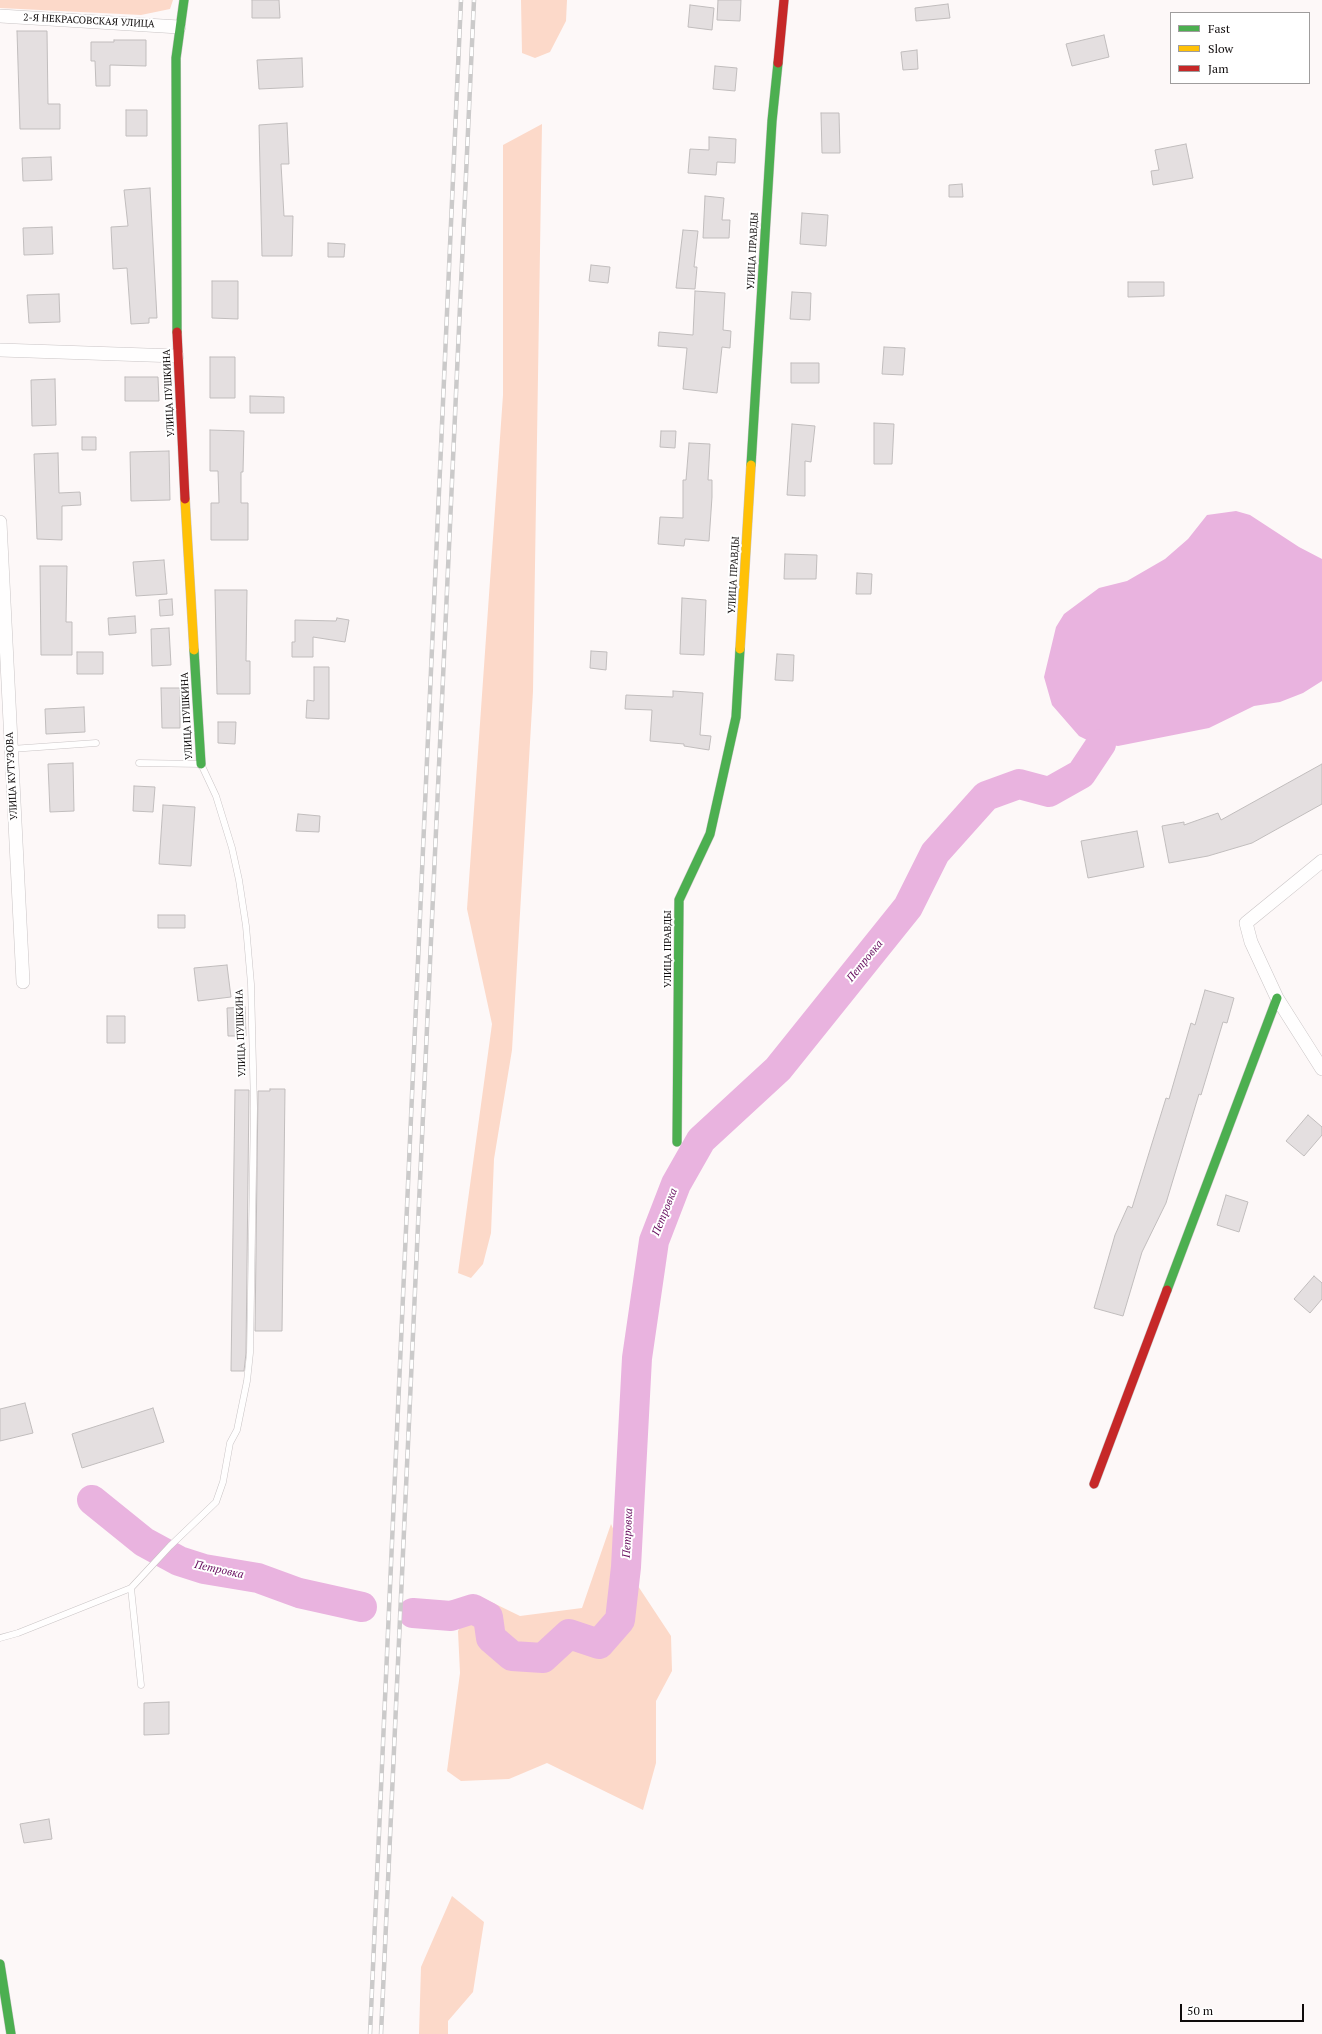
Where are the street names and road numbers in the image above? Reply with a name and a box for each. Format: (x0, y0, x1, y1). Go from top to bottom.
street label: 2-Я НЕКРАСОВСКАЯ УЛИЦА (23, 12, 155, 30)
street label: УЛИЦА ПРАВДЫ (745, 212, 761, 290)
street label: УЛИЦА ПУШКИНА (161, 349, 177, 437)
street label: УЛИЦА ПРАВДЫ (726, 536, 742, 614)
street label: УЛИЦА ПУШКИНА (179, 672, 195, 760)
street label: УЛИЦА КУТУЗОВА (4, 732, 20, 820)
street label: УЛИЦА ПРАВДЫ (662, 910, 674, 988)
street label: УЛИЦА ПУШКИНА (233, 989, 249, 1077)

